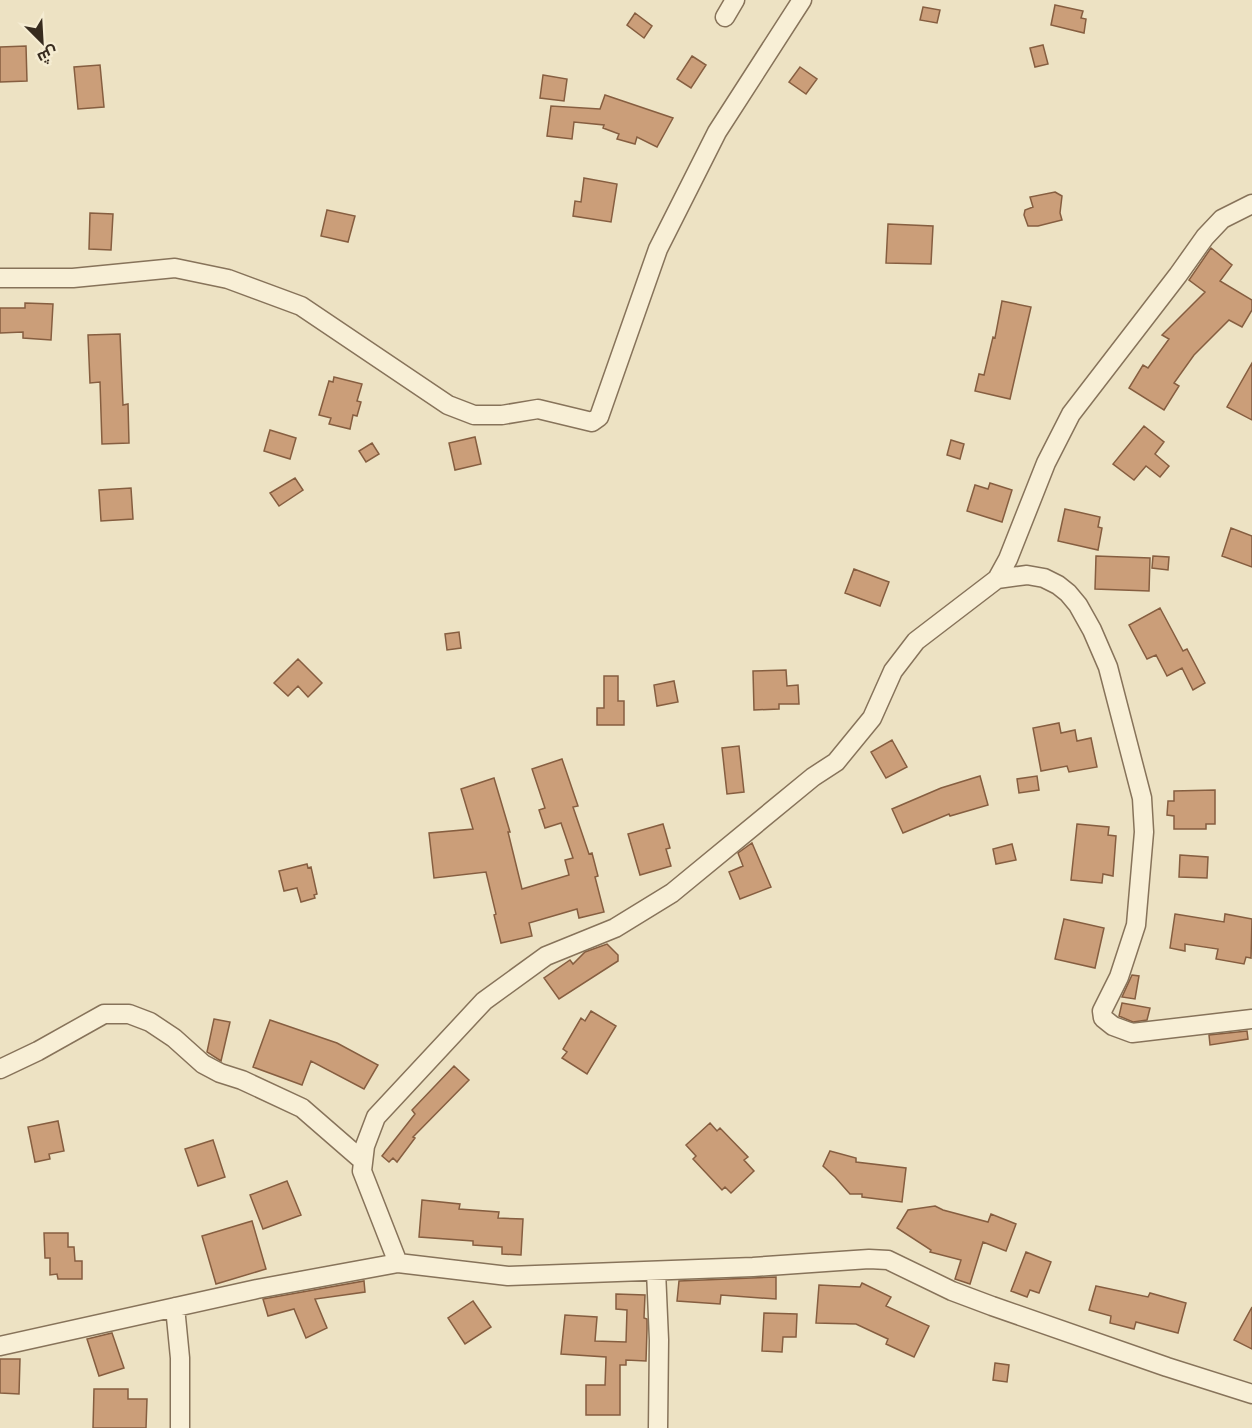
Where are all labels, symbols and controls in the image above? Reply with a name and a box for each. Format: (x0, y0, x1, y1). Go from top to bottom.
north arrow (12, 12, 72, 72)
text: ش (35, 42, 62, 70)

